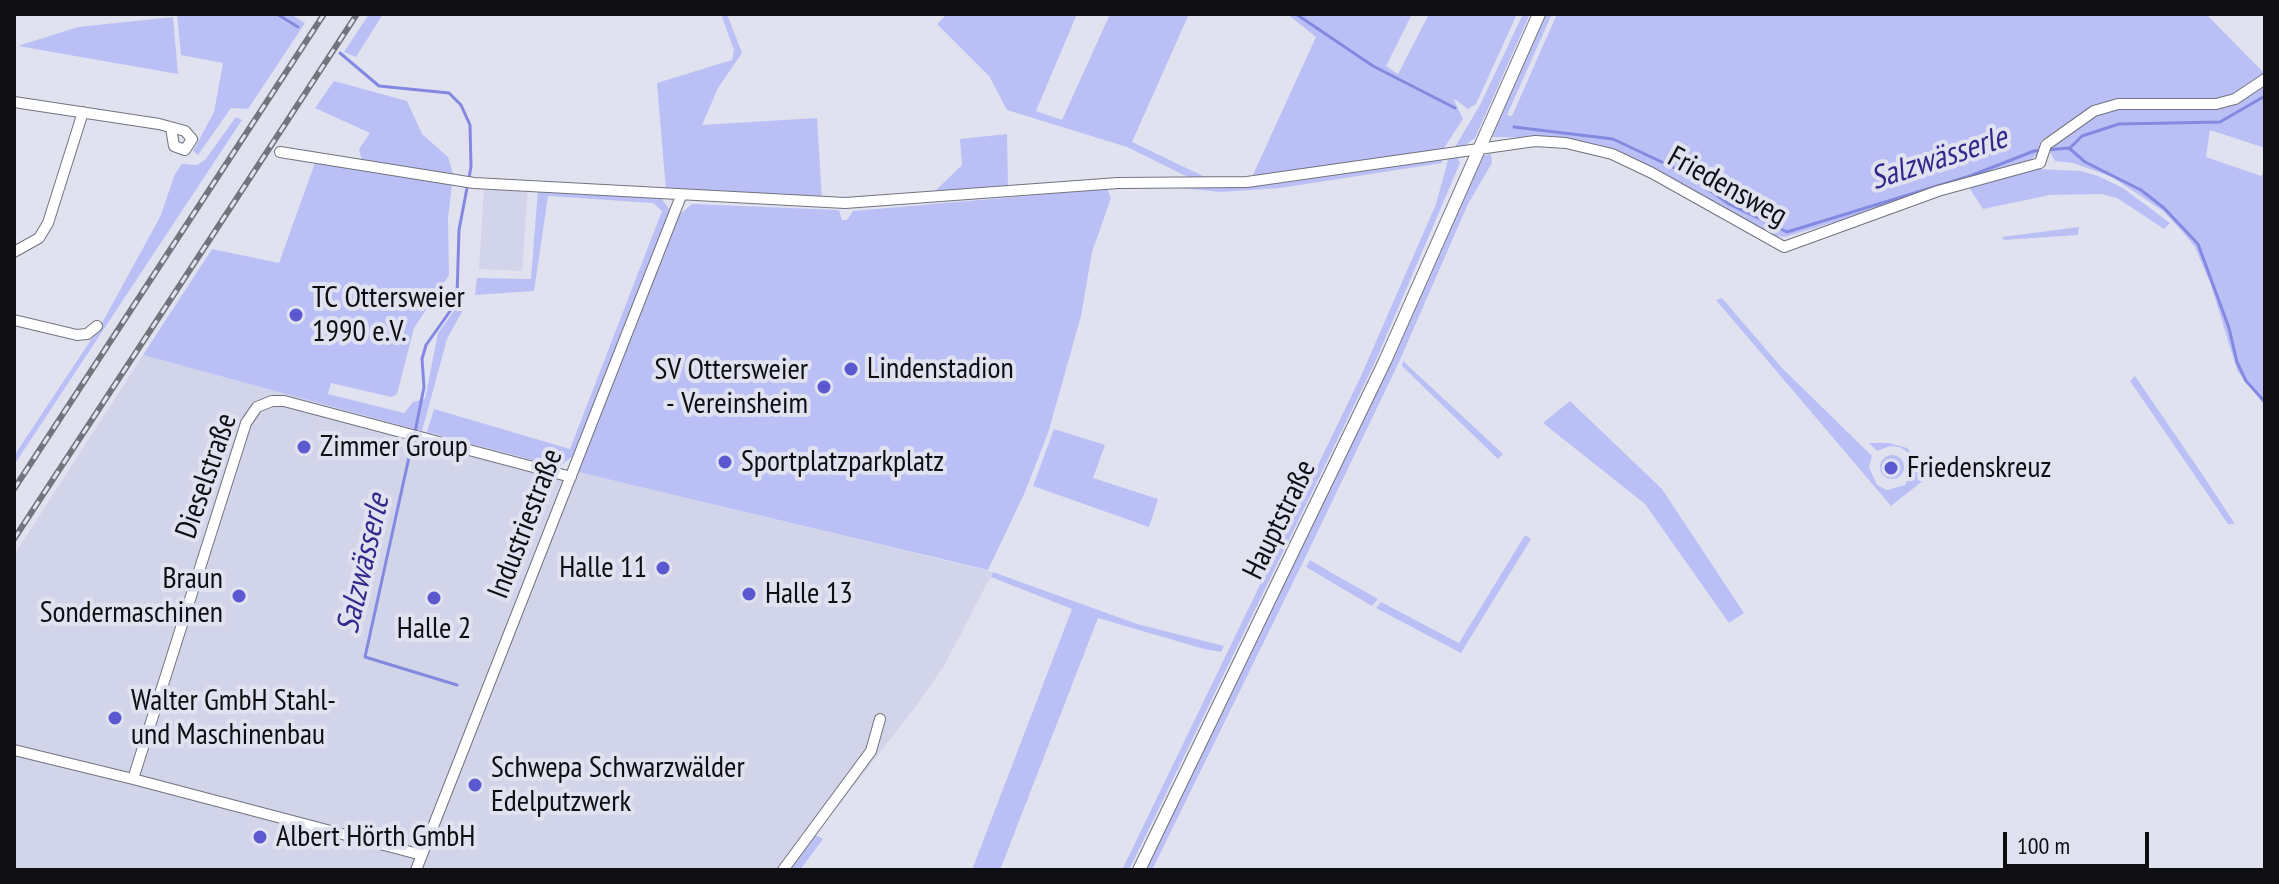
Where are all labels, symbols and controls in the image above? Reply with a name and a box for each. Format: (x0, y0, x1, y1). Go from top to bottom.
water label: Salzwässerle (1866, 119, 2012, 199)
street label: Friedensweg (1661, 140, 1793, 234)
place label: TC Ottersweier 1990 e.V. (312, 280, 465, 350)
marker: TC Ottersweier 1990 e.V. (287, 306, 305, 324)
place label: Lindenstadion (867, 351, 1014, 387)
place label: SV Ottersweier - Vereinsheim (654, 352, 808, 422)
marker: Lindenstadion (842, 360, 860, 378)
marker: SV Ottersweier - Vereinsheim (815, 378, 833, 396)
street label: Dieselstraße (169, 409, 245, 543)
place label: Zimmer Group (320, 429, 468, 465)
marker: Zimmer Group (295, 438, 313, 456)
street label: Industriestraße (481, 444, 571, 604)
place label: Sportplatzparkplatz (741, 444, 944, 480)
place label: Friedenskreuz (1907, 450, 2051, 486)
marker: Sportplatzparkplatz (716, 453, 734, 471)
street label: Hauptstraße (1236, 455, 1324, 585)
marker: Friedenskreuz (1882, 459, 1900, 477)
water label: Salzwässerle (329, 491, 399, 637)
place label: Halle 11 (559, 550, 647, 586)
marker: Halle 11 (654, 559, 672, 577)
place label: Braun Sondermaschinen (40, 561, 223, 632)
place label: Halle 13 (765, 576, 853, 612)
marker: Halle 13 (740, 585, 758, 603)
marker: Braun Sondermaschinen (230, 587, 248, 605)
marker: Halle 2 (425, 589, 443, 607)
place label: Halle 2 (397, 611, 471, 647)
place label: Walter GmbH Stahl- und Maschinenbau (131, 683, 336, 754)
marker: Walter GmbH Stahl- und Maschinenbau (106, 709, 124, 727)
place label: Schwepa Schwarzwälder Edelputzwerk (491, 750, 745, 820)
marker: Schwepa Schwarzwälder Edelputzwerk (466, 776, 484, 794)
scale bar (2007, 816, 2153, 866)
place label: Albert Hörth GmbH (276, 819, 475, 855)
marker: Albert Hörth GmbH (251, 828, 269, 846)
text: 100 m (2017, 830, 2070, 861)

